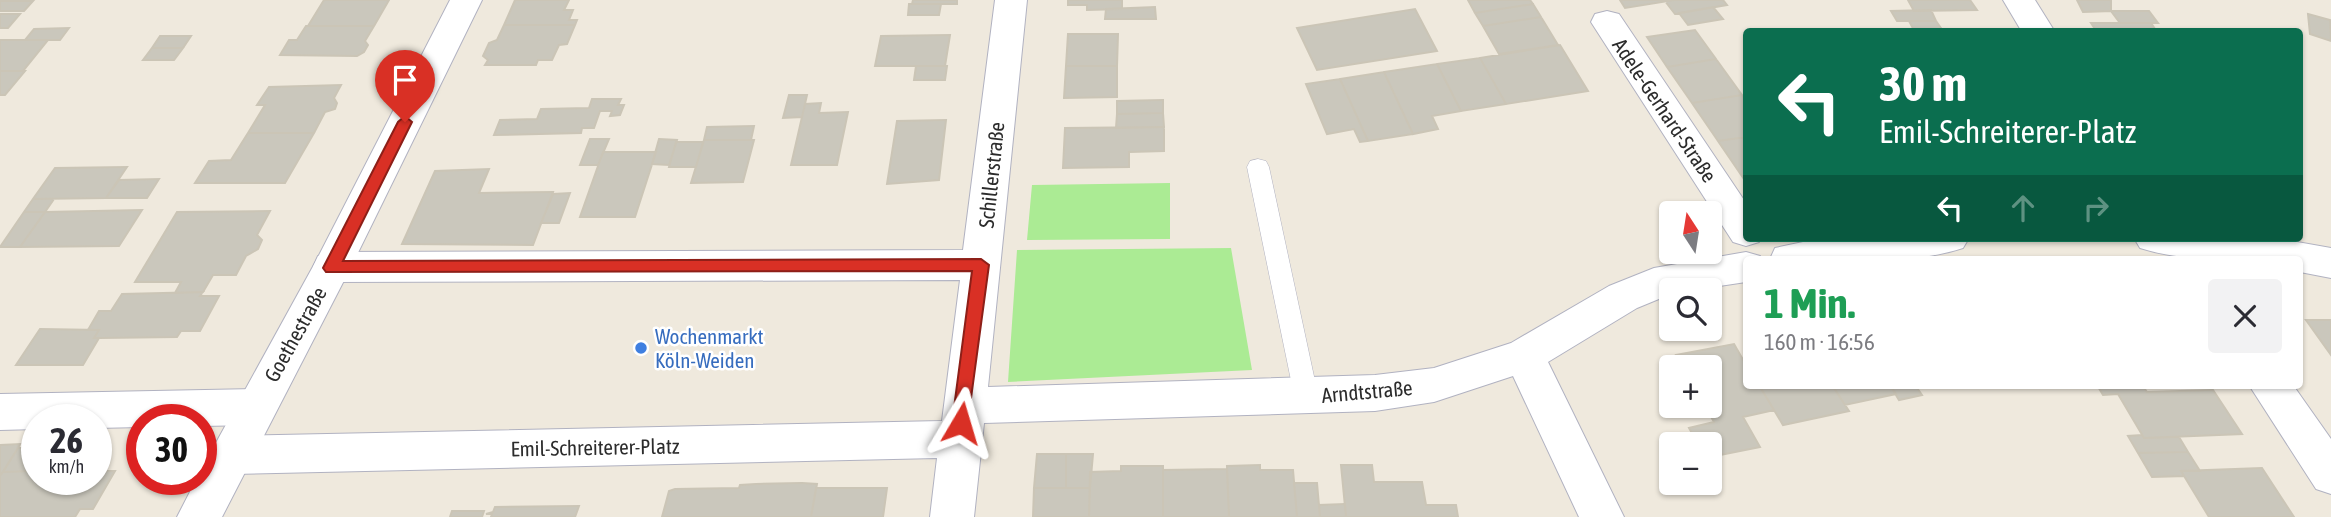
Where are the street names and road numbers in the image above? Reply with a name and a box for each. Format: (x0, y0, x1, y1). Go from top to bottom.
street label: Adele-Gerhard-Straße (1608, 34, 1722, 186)
street label: Schillerstraße (973, 121, 1009, 229)
street label: Goethestraße (259, 282, 331, 386)
street label: Arndtstraße (1321, 375, 1413, 407)
street label: Emil-Schreiterer-Platz (510, 434, 680, 460)

